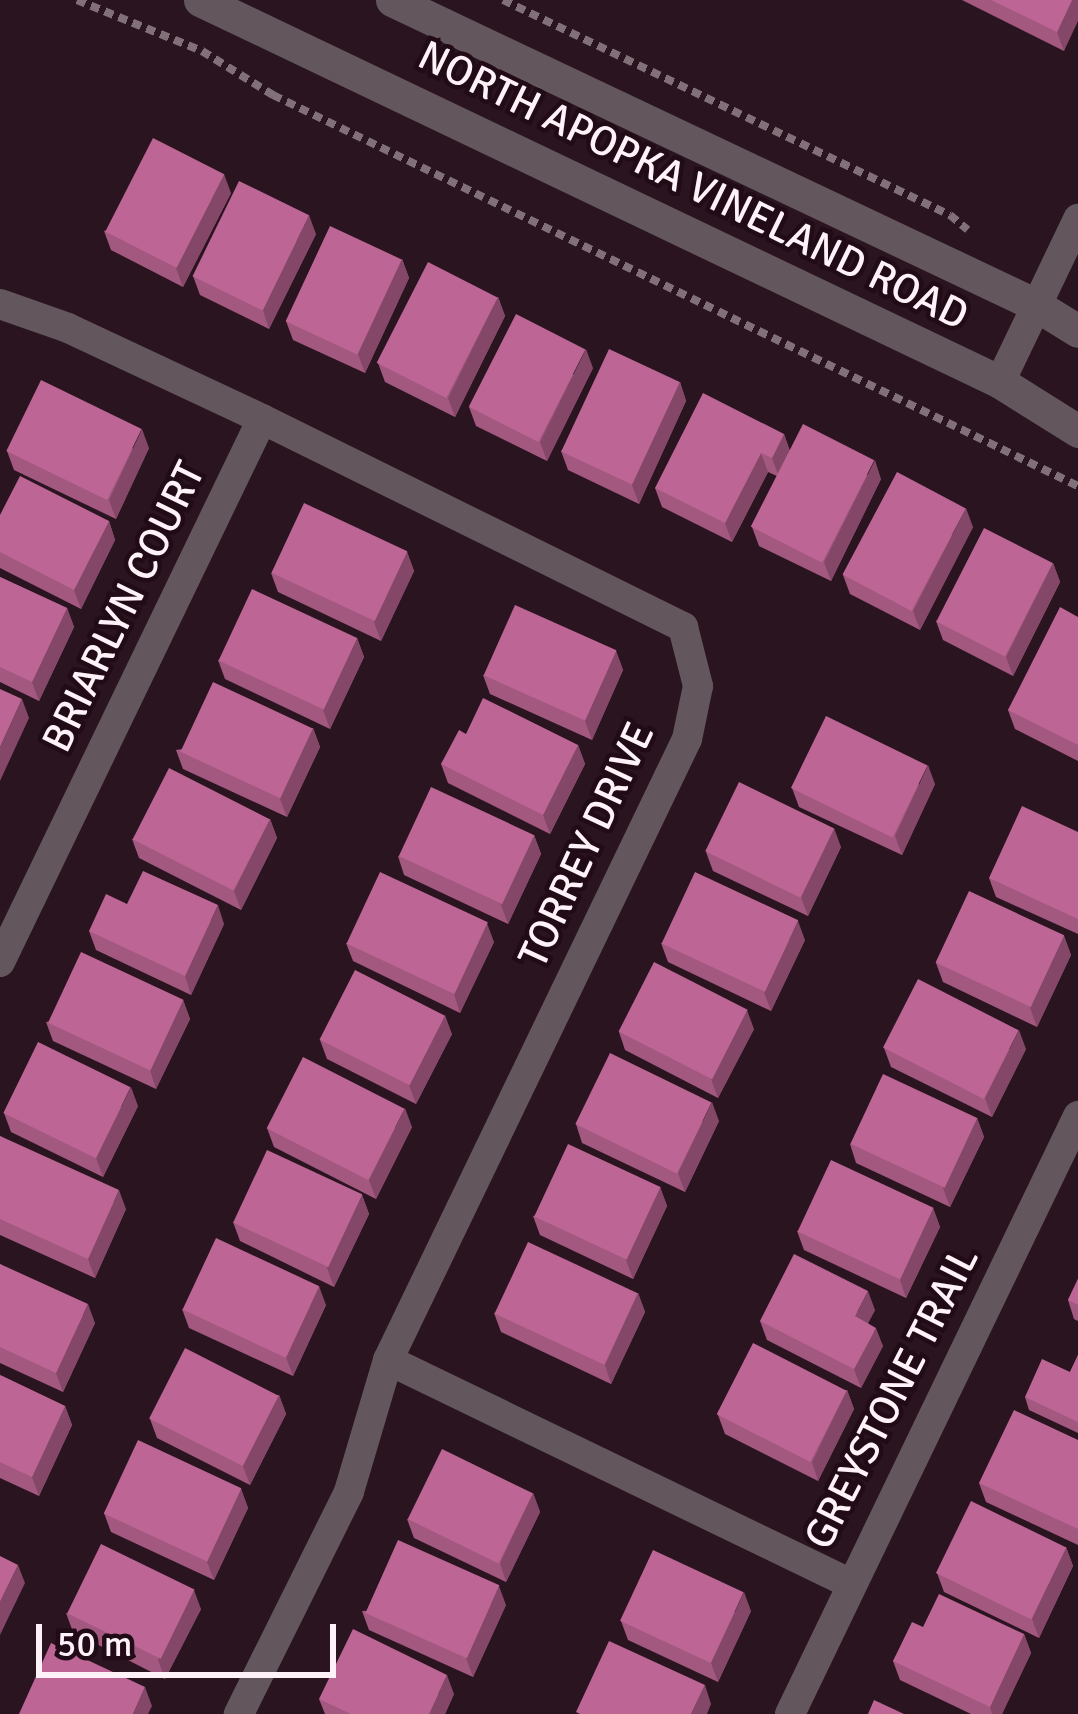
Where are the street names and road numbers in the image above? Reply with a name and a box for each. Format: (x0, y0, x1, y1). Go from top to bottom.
street label: NORTH APOPKA VINELAND ROAD (410, 31, 976, 341)
street label: BRIARLYN COURT (32, 454, 216, 760)
street label: TORREY DRIVE (508, 715, 666, 975)
street label: GREYSTONE TRAIL (794, 1238, 990, 1558)

